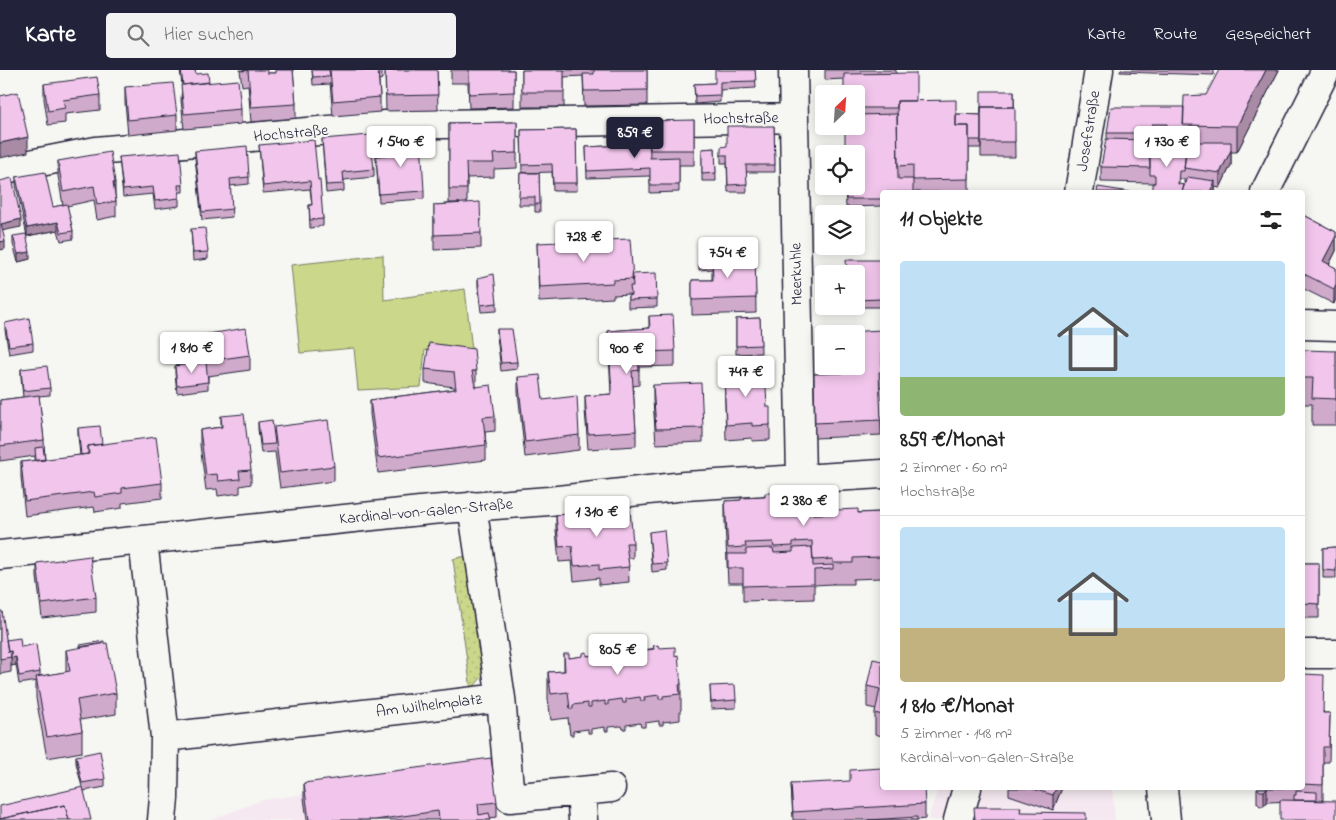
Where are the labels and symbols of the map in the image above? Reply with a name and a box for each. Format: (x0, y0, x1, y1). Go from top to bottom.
north arrow (815, 85, 865, 135)
street label: Josefstraße (1071, 88, 1107, 173)
street label: Hochstraße (703, 106, 780, 132)
pin: 859 € (600, 116, 670, 159)
street label: Hochstraße (253, 119, 330, 149)
pin: 1 540 € (355, 126, 447, 168)
pin: 1 730 € (1121, 126, 1213, 168)
pin: 728 € (549, 220, 619, 263)
pin: 754 € (693, 236, 763, 279)
street label: Meerkuhle (784, 242, 810, 305)
pin: 1 810 € (146, 332, 238, 374)
pin: 900 € (592, 332, 662, 375)
pin: 747 € (711, 356, 781, 398)
pin: 2 380 € (758, 484, 850, 527)
street label: Kardinal-von-Galen-Straße (338, 492, 515, 532)
pin: 1 310 € (551, 496, 643, 538)
pin: 805 € (583, 634, 653, 676)
street label: Am Wilhelmplatz (375, 688, 484, 724)

